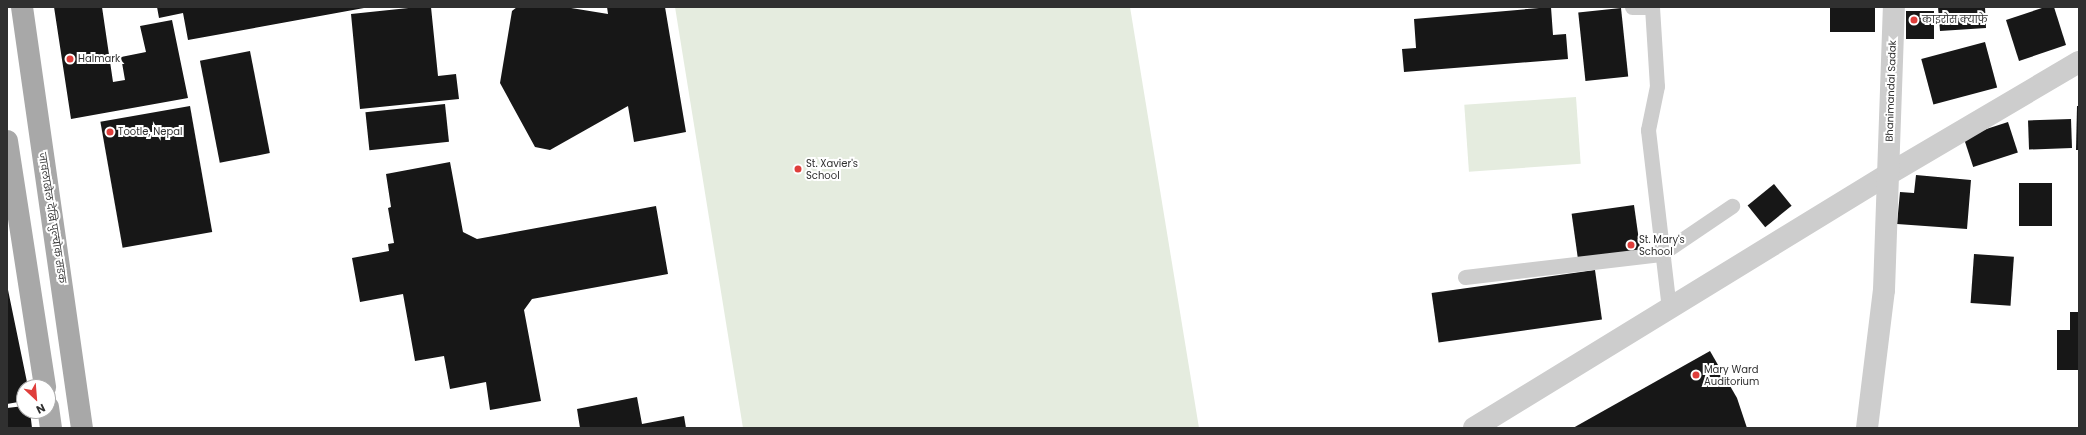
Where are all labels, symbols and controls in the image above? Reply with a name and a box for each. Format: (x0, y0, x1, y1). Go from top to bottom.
place label: काइरोस क्याफे (1922, 14, 1987, 26)
marker: काइरोस क्याफे (1909, 15, 1919, 25)
street label: Bhanimandal Sadak (1883, 40, 1899, 142)
place label: Halmark (78, 53, 120, 65)
marker: Halmark (65, 54, 75, 64)
place label: Tootle, Nepal (118, 126, 182, 138)
marker: Tootle, Nepal (105, 127, 115, 137)
street label: जावलाखेल देखि पुल्चोक सडक (36, 152, 68, 284)
place label: St. Xavier's School (806, 157, 858, 180)
marker: St. Xavier's School (793, 164, 803, 174)
place label: St. Mary's School (1639, 233, 1685, 256)
marker: St. Mary's School (1626, 240, 1636, 250)
place label: Mary Ward Auditorium (1704, 363, 1759, 386)
marker: Mary Ward Auditorium (1691, 370, 1701, 380)
north arrow (16, 379, 56, 419)
text: N (34, 400, 48, 418)

